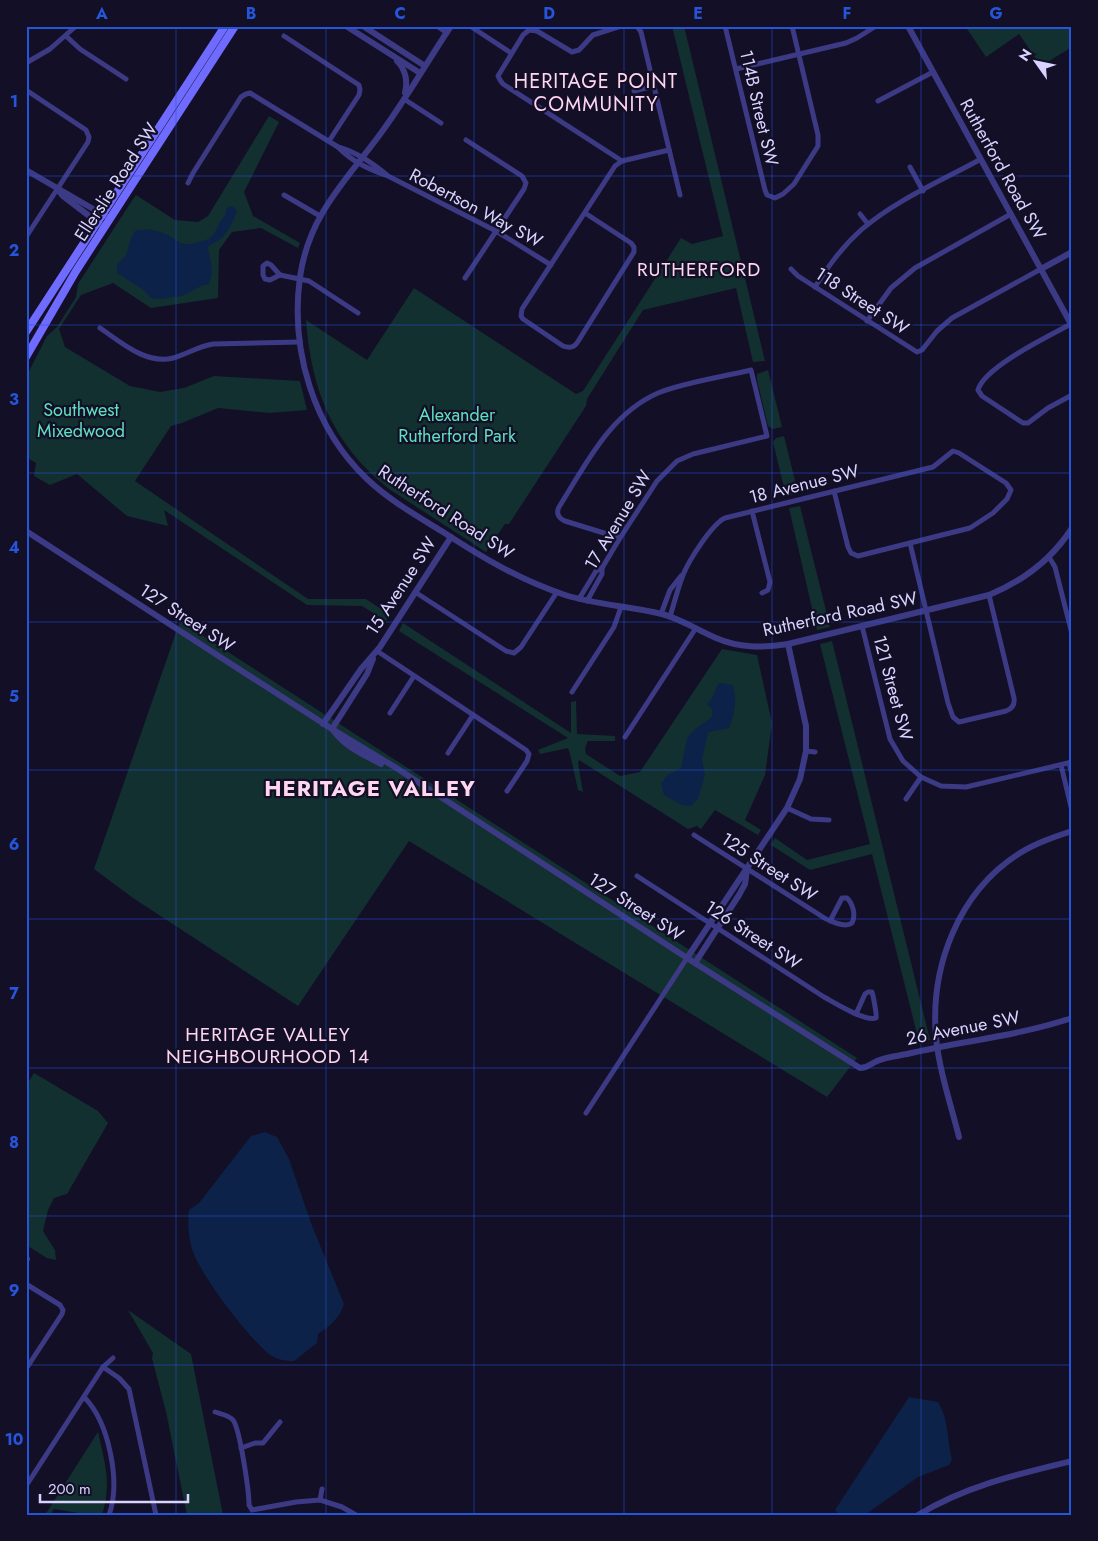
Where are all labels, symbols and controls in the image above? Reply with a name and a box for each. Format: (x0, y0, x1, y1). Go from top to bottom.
text: A (95, 2, 108, 25)
text: B (246, 2, 256, 25)
text: C (394, 2, 406, 25)
text: D (543, 2, 555, 25)
text: E (693, 2, 703, 25)
text: F (843, 2, 851, 25)
text: G (989, 2, 1003, 25)
north arrow (1010, 38, 1060, 88)
text: N (1014, 45, 1037, 65)
street label: 114B Street SW (733, 48, 785, 169)
district label: HERITAGE POINT COMMUNITY (514, 67, 678, 119)
text: 1 (10, 90, 18, 113)
street label: Rutherford Road SW (953, 94, 1053, 244)
street label: Ellerslie Road SW (68, 118, 164, 246)
street label: Robertson Way SW (405, 162, 547, 254)
text: 2 (9, 239, 19, 262)
district label: RUTHERFORD (637, 256, 761, 283)
street label: 118 Street SW (810, 261, 914, 341)
text: 3 (9, 388, 19, 411)
park label: Southwest Mixedwood (37, 397, 125, 444)
park label: Alexander Rutherford Park (398, 402, 516, 449)
street label: Rutherford Road SW (373, 458, 519, 566)
street label: 18 Avenue SW (746, 458, 862, 510)
street label: 17 Avenue SW (578, 465, 658, 575)
street label: 15 Avenue SW (359, 531, 443, 640)
text: 4 (8, 536, 20, 559)
street label: 127 Street SW (134, 577, 240, 659)
street label: Rutherford Road SW (760, 585, 920, 643)
street label: 121 Street SW (866, 633, 920, 744)
text: 5 (9, 685, 19, 708)
district label: HERITAGE VALLEY (264, 772, 476, 804)
street label: 125 Street SW (716, 826, 822, 908)
text: 6 (9, 833, 19, 856)
street label: 127 Street SW (583, 866, 689, 948)
street label: 126 Street SW (700, 894, 806, 976)
text: 7 (9, 982, 19, 1005)
street label: 26 Avenue SW (904, 1004, 1022, 1052)
district label: HERITAGE VALLEY NEIGHBOURHOOD 14 (166, 1021, 370, 1070)
text: 8 (9, 1131, 19, 1154)
text: 9 (9, 1279, 19, 1302)
text: 10 (5, 1428, 23, 1451)
scale bar (40, 1471, 188, 1503)
text: 200 m (48, 1478, 91, 1500)

